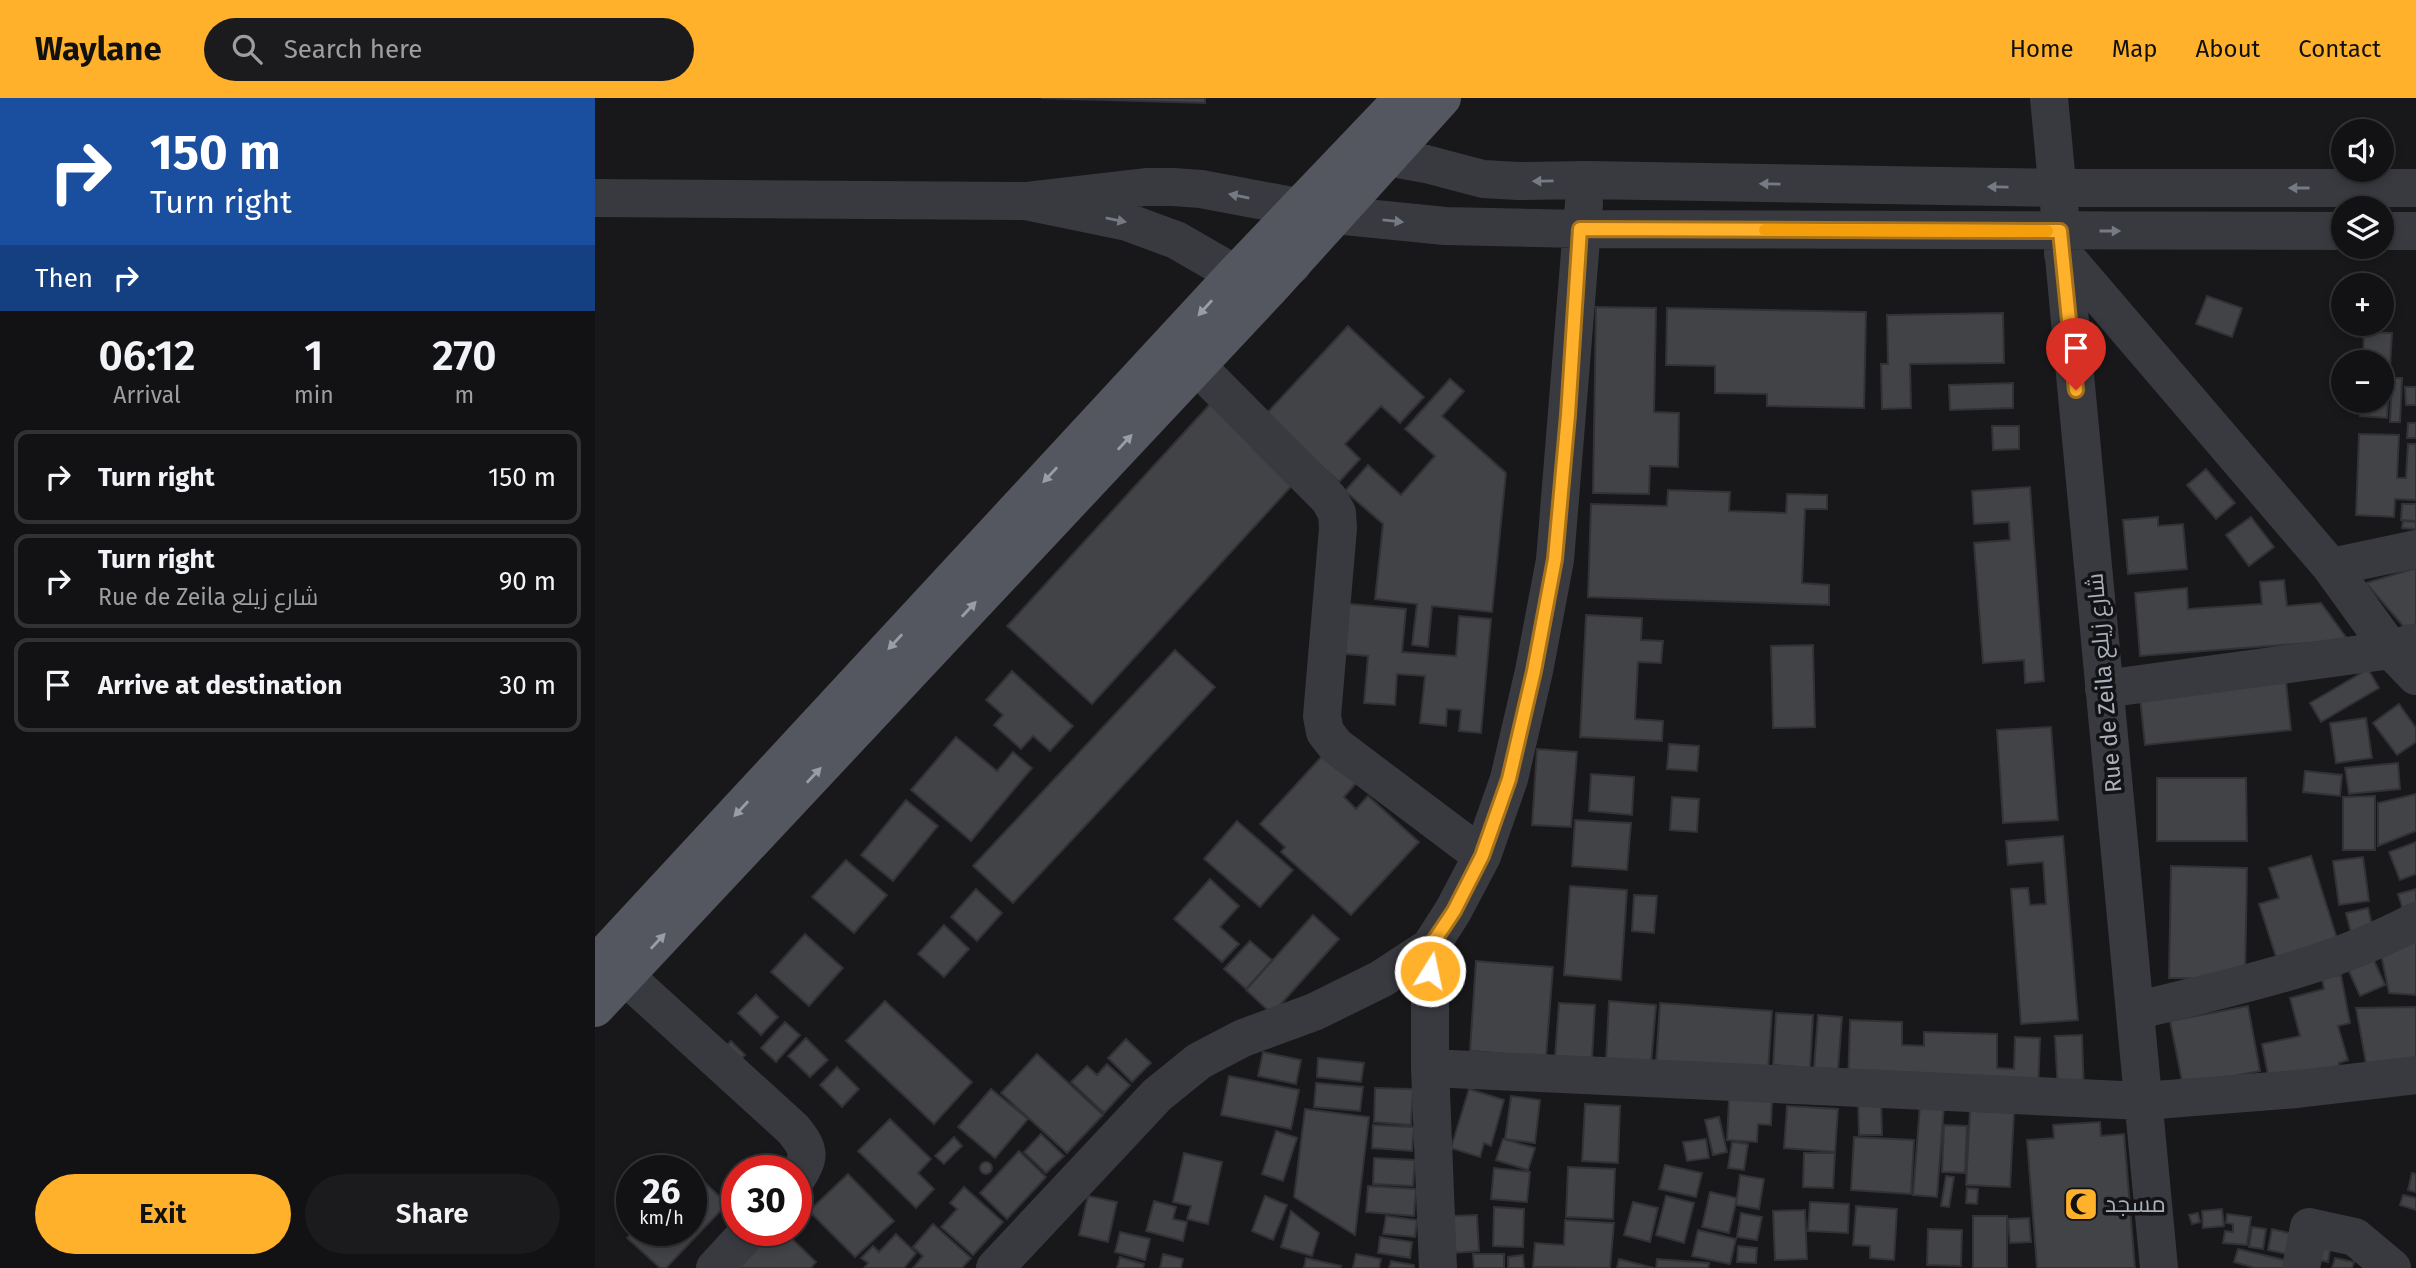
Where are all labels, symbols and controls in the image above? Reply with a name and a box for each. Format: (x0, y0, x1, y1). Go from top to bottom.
search box (204, 18, 694, 81)
text: Waylane (35, 29, 162, 69)
icon: search (228, 30, 266, 68)
text: Search here (284, 34, 423, 65)
text: Home (2010, 35, 2074, 63)
text: Map (2112, 35, 2158, 63)
text: About (2196, 35, 2260, 63)
text: Contact (2298, 35, 2381, 63)
map controls (2331, 119, 2394, 413)
button: sound (2331, 119, 2394, 182)
text: 150 m (150, 123, 281, 182)
icon: right (35, 126, 126, 217)
one-way arrow (1532, 175, 1554, 187)
one-way arrow (1759, 178, 1781, 189)
one-way arrow (1987, 182, 2009, 193)
one-way arrow (2288, 182, 2310, 194)
text: Turn right (150, 183, 292, 221)
one-way arrow (1227, 191, 1249, 202)
button: layers (2331, 196, 2394, 259)
one-way arrow (1105, 214, 1127, 225)
one-way arrow (1382, 215, 1404, 226)
one-way arrow (2099, 225, 2121, 237)
icon: right (107, 259, 145, 297)
text: Then (35, 263, 93, 294)
button: + (2331, 273, 2394, 336)
one-way arrow (1197, 299, 1213, 317)
pin (2046, 318, 2106, 390)
icon: arrive (2057, 329, 2095, 367)
text: 06:12 (99, 331, 195, 381)
text: 1 (304, 331, 323, 381)
text: 270 (432, 331, 496, 381)
button: − (2331, 350, 2394, 413)
text: Arrival (113, 381, 181, 409)
text: min (294, 381, 334, 409)
text: m (454, 381, 474, 409)
one-way arrow (1116, 434, 1132, 451)
icon: right (39, 458, 77, 496)
text: Turn right (98, 462, 215, 493)
text: 150 m (488, 462, 556, 493)
one-way arrow (1043, 466, 1059, 483)
text: Turn right (98, 544, 215, 575)
icon: right (39, 562, 77, 600)
text: 90 m (499, 566, 556, 597)
street label: Rue de Zeila شارع زيلع (2080, 572, 2130, 794)
text: Rue de Zeila شارع زيلع (98, 583, 318, 611)
one-way arrow (961, 600, 978, 617)
one-way arrow (888, 633, 904, 650)
icon: arrive (39, 666, 77, 704)
text: Arrive at destination (98, 670, 342, 701)
text: 30 m (499, 670, 556, 701)
one-way arrow (806, 766, 822, 784)
one-way arrow (733, 800, 749, 817)
one-way arrow (650, 933, 666, 950)
position arrow (1393, 934, 1467, 1008)
speed limit sign: 30 (721, 1155, 812, 1246)
text: 26 (643, 1170, 680, 1212)
button: Exit (35, 1174, 291, 1254)
button: Share (305, 1174, 560, 1254)
mosque icon: مسجد (2062, 1185, 2100, 1223)
place label: مسجد (2105, 1190, 2166, 1218)
text: km/h (639, 1207, 684, 1229)

